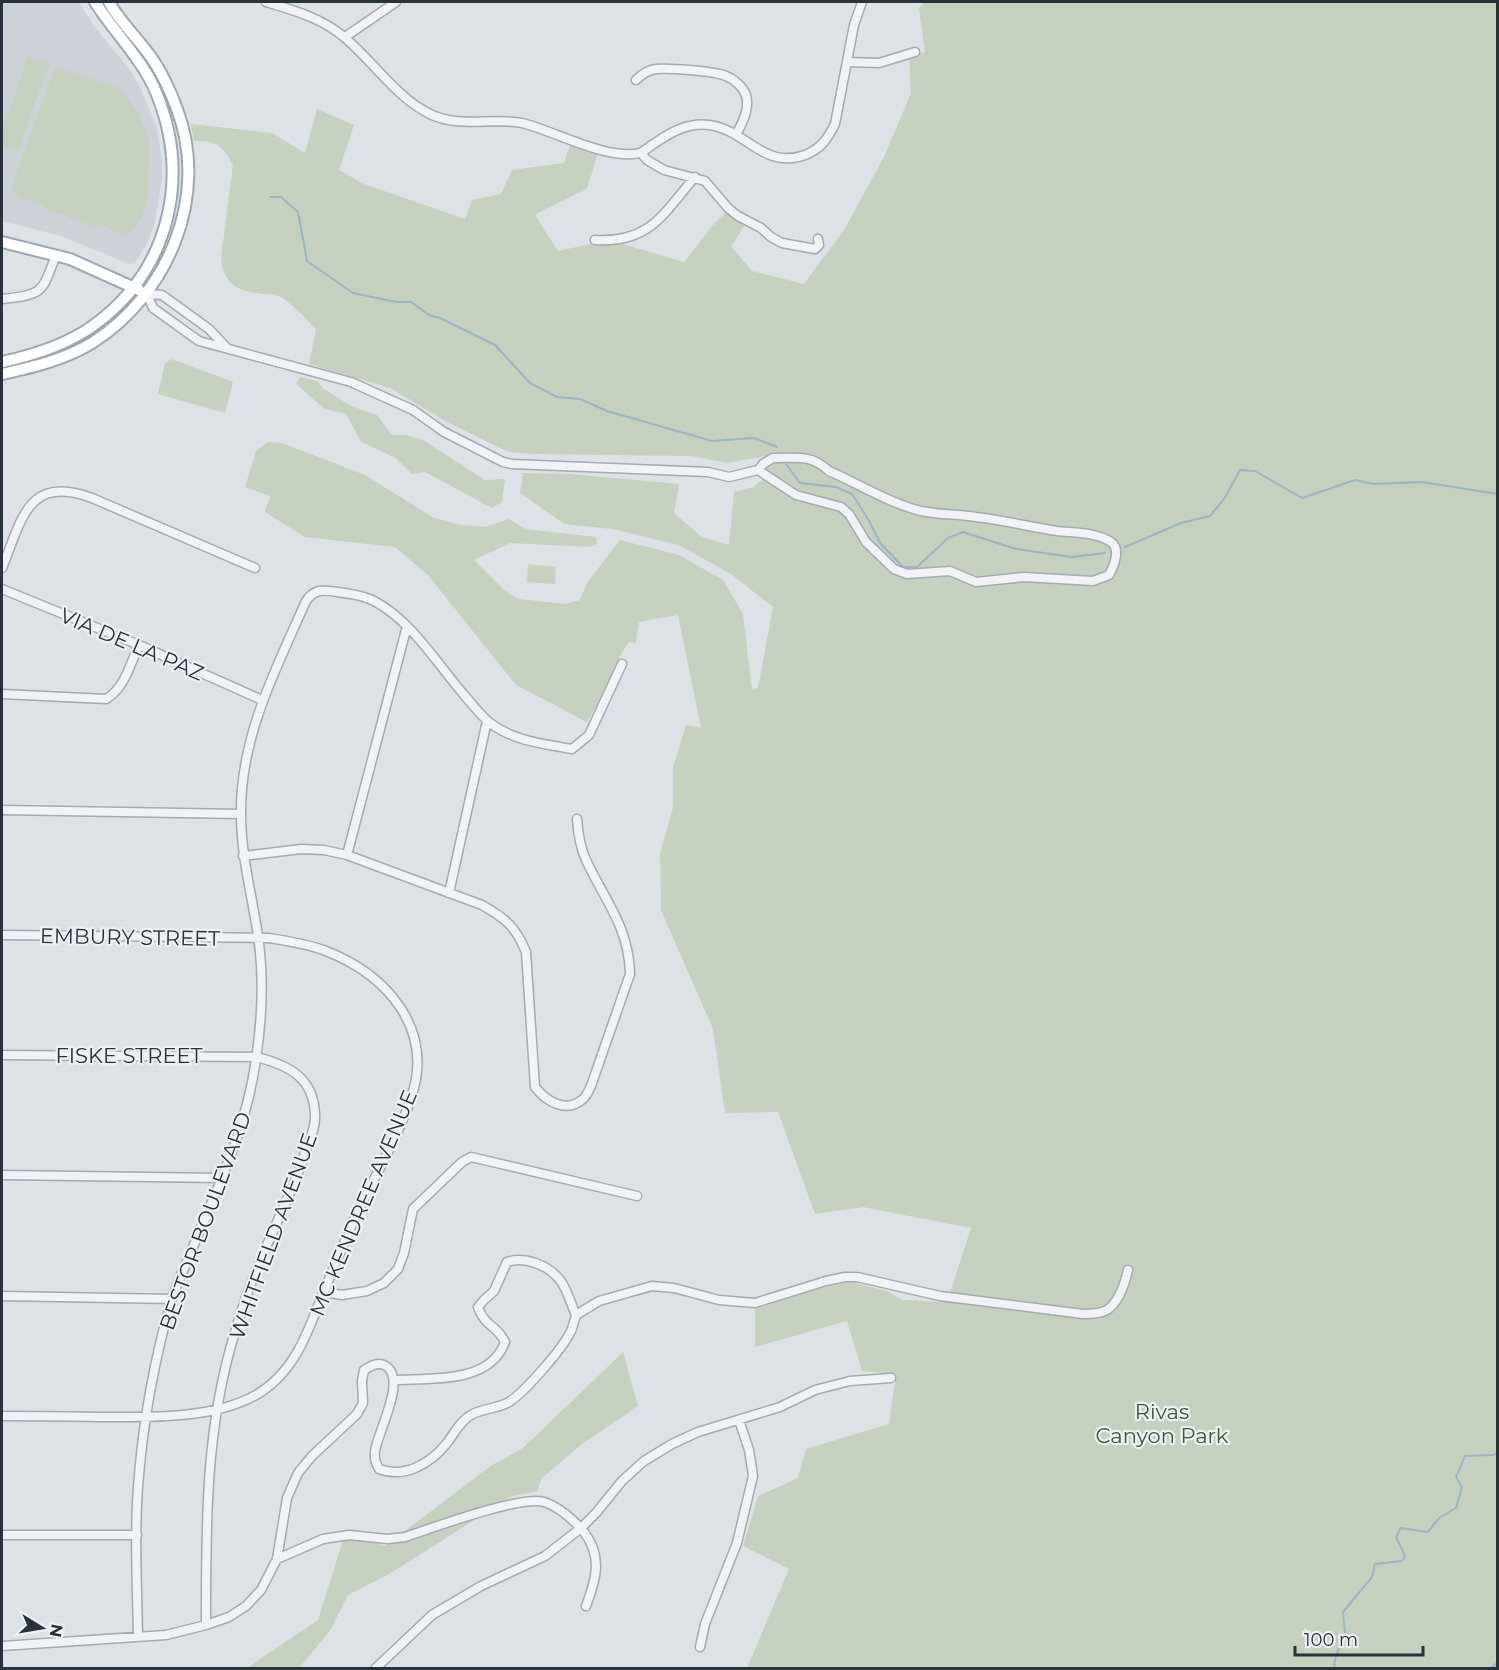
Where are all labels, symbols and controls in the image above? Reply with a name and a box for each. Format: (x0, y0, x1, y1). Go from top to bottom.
street label: VIA DE LA PAZ (56, 602, 208, 686)
street label: EMBURY STREET (40, 923, 220, 951)
street label: FISKE STREET (55, 1043, 203, 1068)
street label: MC KENDREE AVENUE (304, 1086, 422, 1320)
street label: BESTOR BOULEVARD (154, 1108, 256, 1334)
street label: WHITFIELD AVENUE (224, 1129, 322, 1343)
park label: Rivas Canyon Park (1096, 1399, 1229, 1448)
north arrow (12, 1598, 72, 1658)
scale bar (1295, 1619, 1422, 1657)
text: N (46, 1623, 67, 1639)
text: 100 m (1304, 1629, 1358, 1651)

